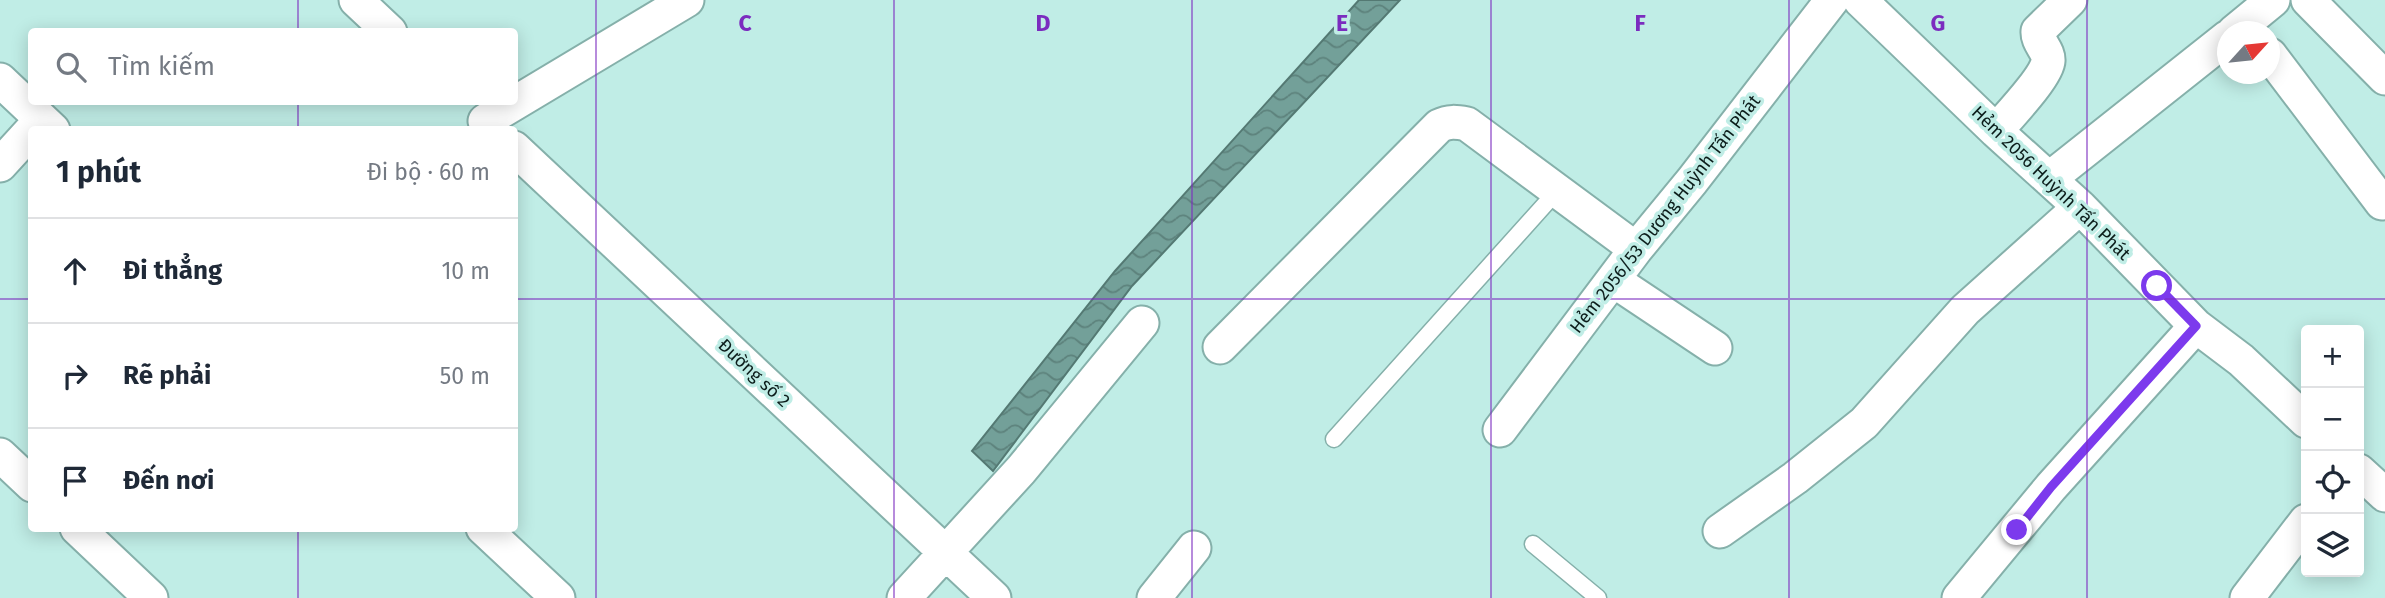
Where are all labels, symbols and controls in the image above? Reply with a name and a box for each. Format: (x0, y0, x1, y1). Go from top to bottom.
text: C (738, 9, 752, 37)
text: D (1036, 9, 1051, 37)
text: E (1336, 9, 1348, 37)
text: F (1634, 9, 1646, 37)
text: G (1931, 9, 1945, 37)
north arrow (2217, 21, 2280, 84)
search box (28, 28, 518, 105)
icon: search (52, 48, 90, 86)
text: Tìm kiếm (108, 51, 215, 82)
street label: Hẻm 2056/53 Dương Huỳnh Tấn Phát (1565, 90, 1765, 338)
street label: Hẻm 2056 Huỳnh Tấn Phát (1967, 101, 2135, 265)
text: 1 phút (56, 154, 141, 190)
text: Đi bộ · 60 m (367, 158, 490, 186)
icon: ahead (56, 252, 94, 290)
text: Đi thẳng (123, 255, 222, 286)
text: 10 m (441, 257, 490, 285)
route start (2141, 270, 2172, 301)
map controls (2301, 325, 2364, 577)
button: + (2301, 325, 2364, 388)
street label: Đường số 2 (713, 334, 795, 412)
icon: right (56, 357, 94, 395)
text: Rẽ phải (123, 360, 211, 391)
text: 50 m (440, 362, 490, 390)
button: − (2301, 388, 2364, 451)
button: locate (2301, 451, 2364, 514)
icon: arrive (56, 462, 94, 500)
text: Đến nơi (123, 465, 214, 496)
route end (2001, 514, 2032, 545)
button: layers (2301, 514, 2364, 577)

